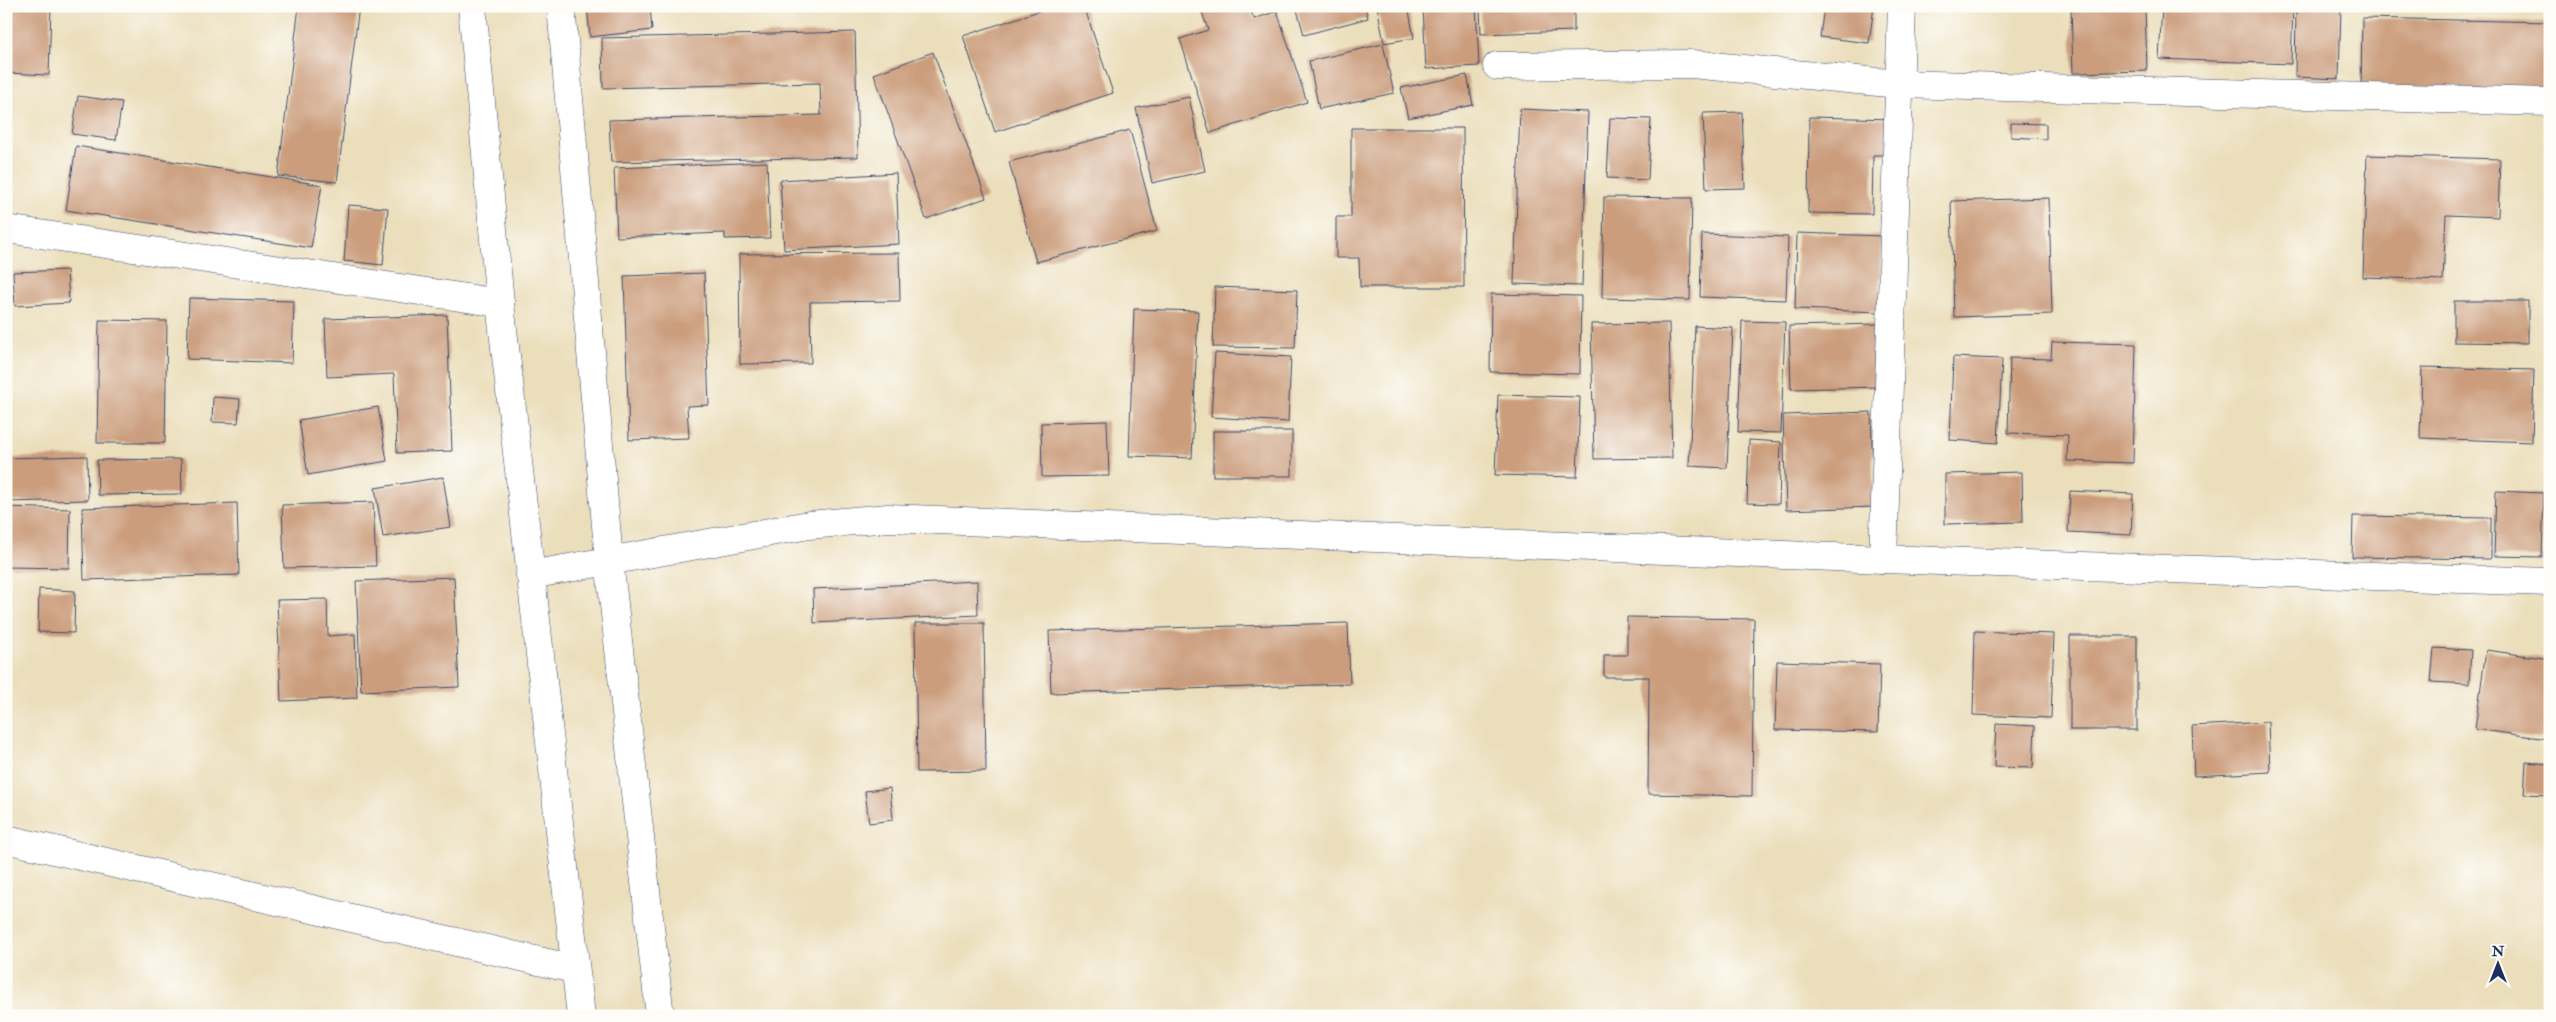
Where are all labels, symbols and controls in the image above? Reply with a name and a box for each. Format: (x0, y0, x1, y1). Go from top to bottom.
north arrow (2474, 940, 2524, 990)
text: N (2491, 943, 2505, 960)

